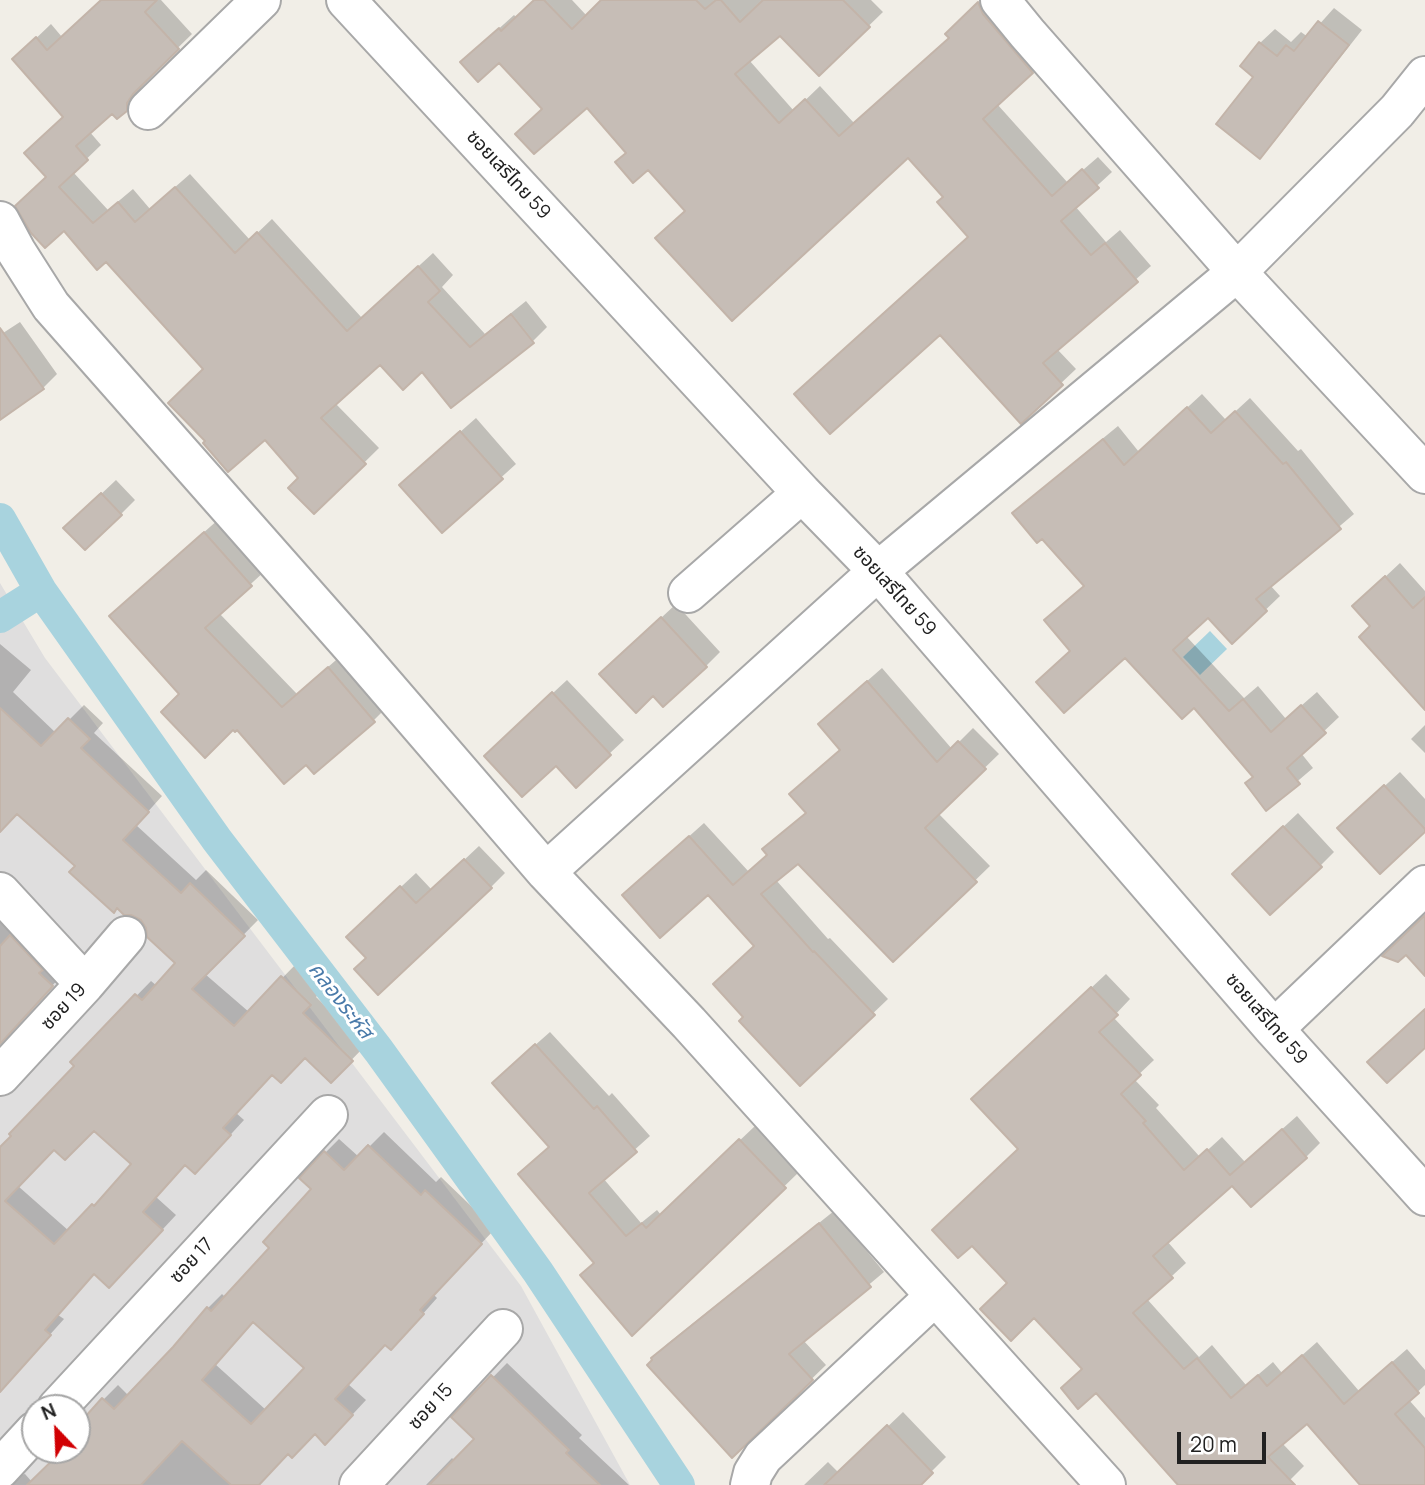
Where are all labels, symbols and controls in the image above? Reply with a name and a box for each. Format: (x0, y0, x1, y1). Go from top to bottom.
street label: ซอยเสรีไทย 59 (461, 126, 555, 224)
street label: ซอยเสรีไทย 59 (848, 541, 940, 641)
water label: คลองระหัส (302, 958, 378, 1044)
street label: ซอยเสรีไทย 59 (1220, 969, 1312, 1069)
street label: ซอย 19 (37, 979, 91, 1035)
street label: ซอย 17 (165, 1234, 219, 1288)
street label: ซอย 15 (404, 1379, 458, 1435)
north arrow (21, 1394, 91, 1464)
text: N (37, 1397, 60, 1426)
scale bar (1180, 1418, 1269, 1462)
text: 20 m (1190, 1430, 1237, 1458)

